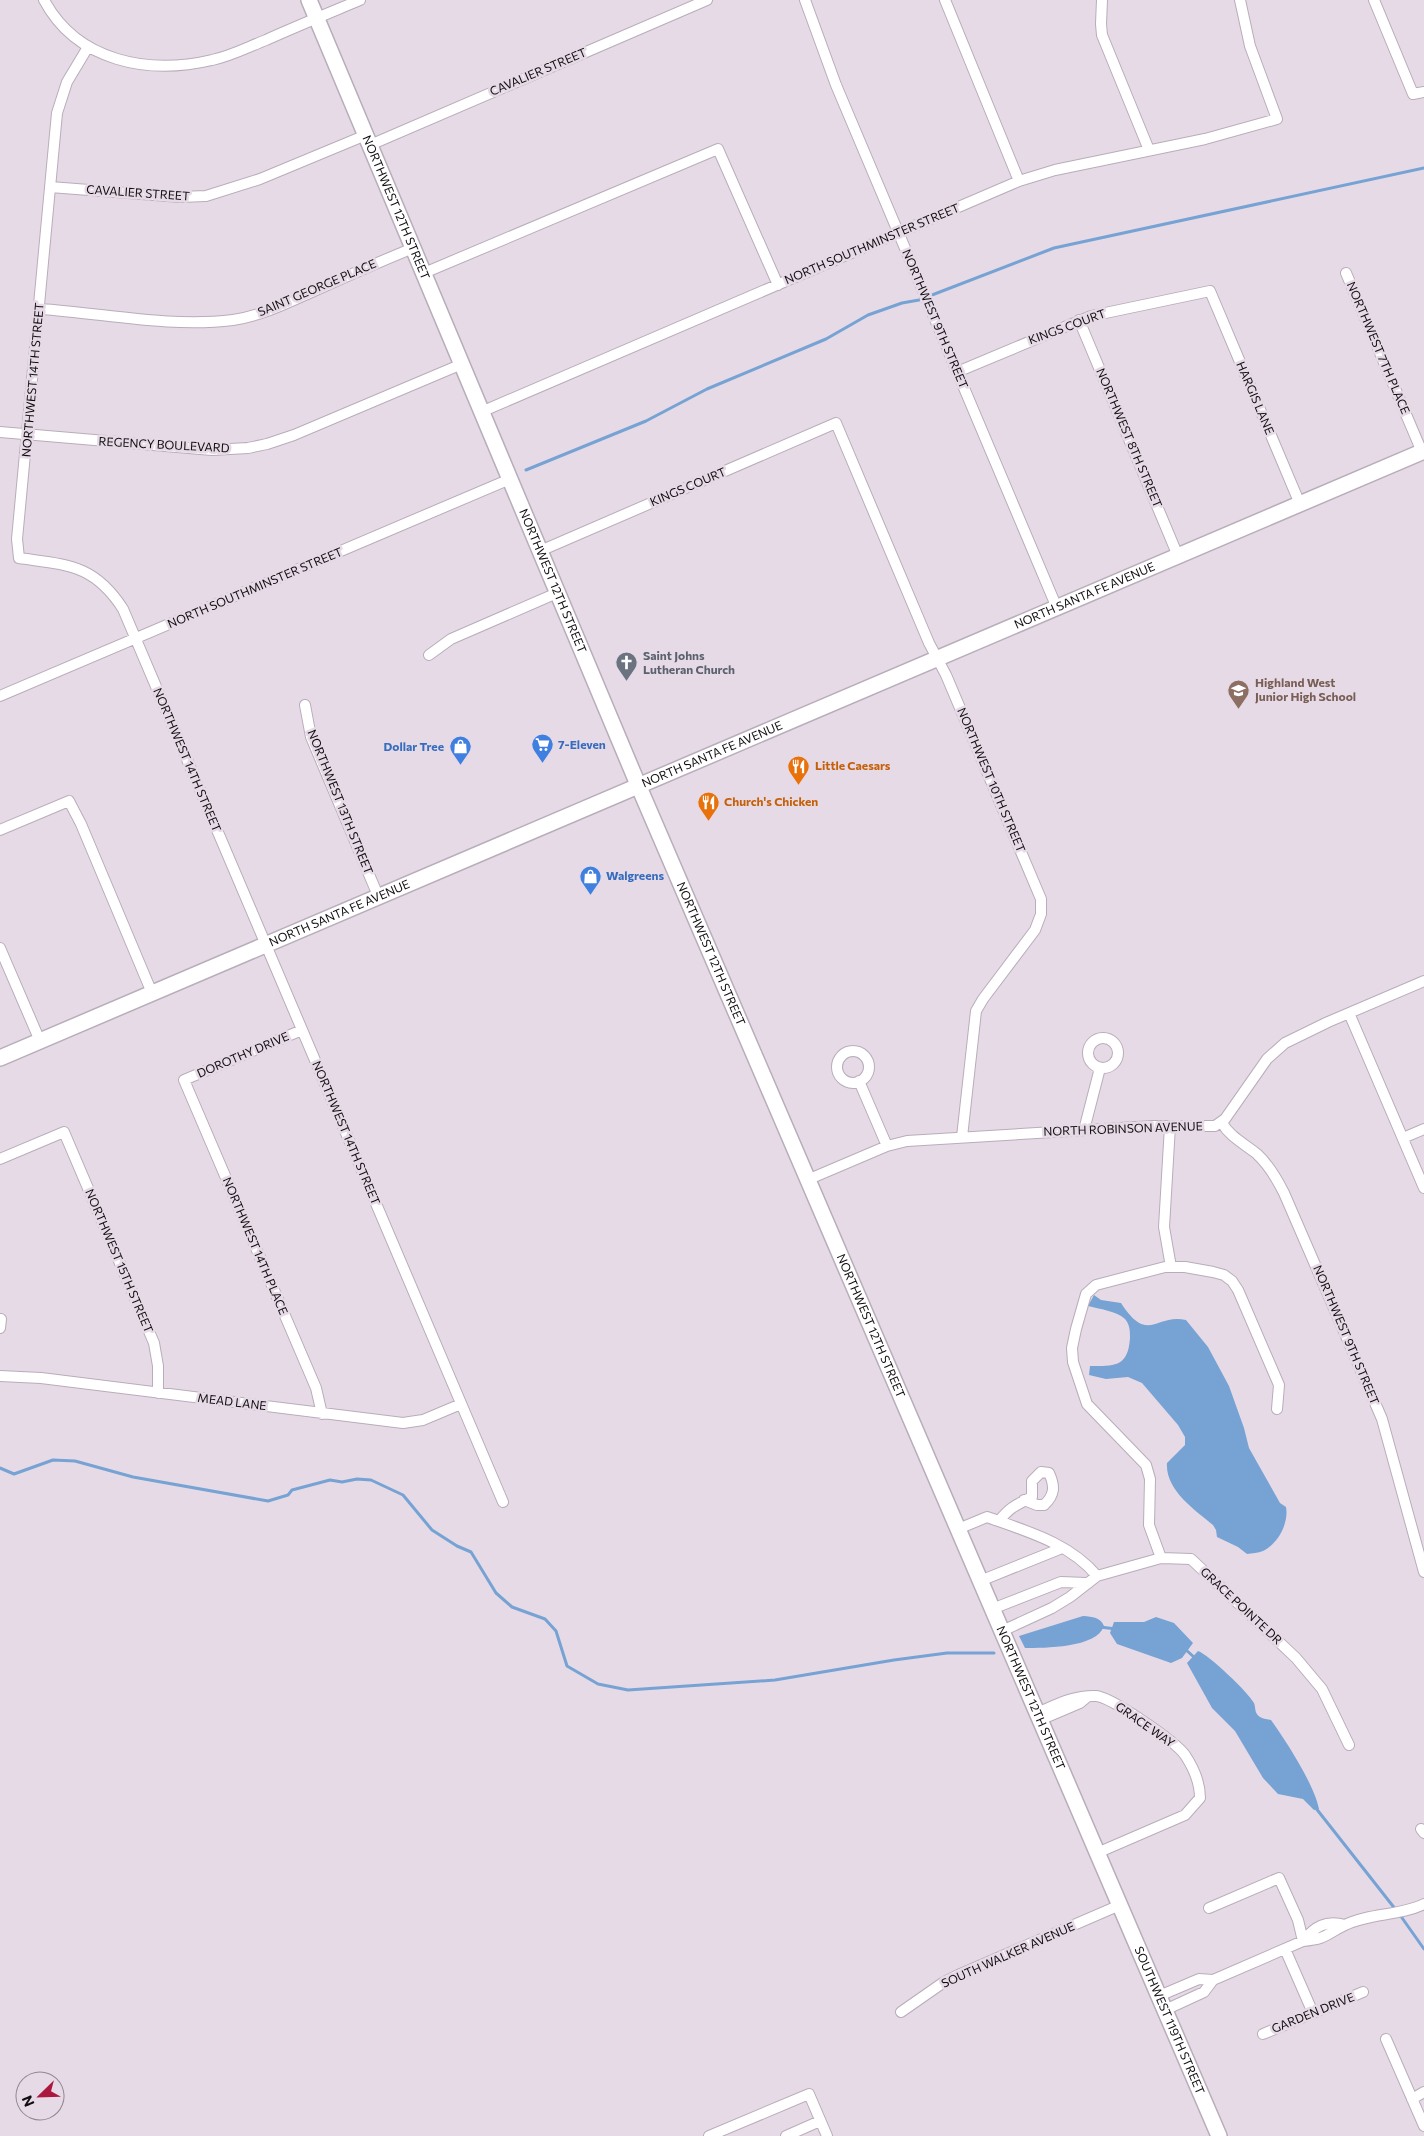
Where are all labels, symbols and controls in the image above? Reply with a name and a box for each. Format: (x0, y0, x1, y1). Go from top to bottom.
street label: CAVALIER STREET (487, 44, 588, 98)
street label: NORTHWEST 12TH STREET (360, 133, 433, 282)
street label: CAVALIER STREET (86, 181, 190, 203)
street label: NORTH SOUTHMINSTER STREET (782, 200, 961, 286)
street label: NORTHWEST 9TH STREET (900, 247, 972, 391)
street label: SAINT GEORGE PLACE (255, 256, 378, 318)
street label: NORTHWEST 7TH PLACE (1345, 279, 1413, 416)
street label: NORTHWEST 14TH STREET (18, 302, 46, 458)
street label: KINGS COURT (1026, 306, 1107, 346)
street label: HARGIS LANE (1234, 359, 1278, 436)
street label: NORTHWEST 8TH STREET (1094, 366, 1166, 510)
street label: REGENCY BOULEVARD (98, 434, 230, 454)
street label: KINGS COURT (648, 464, 728, 508)
street label: NORTHWEST 12TH STREET (517, 506, 590, 655)
street label: NORTH SOUTHMINSTER STREET (165, 544, 344, 630)
street label: NORTH SANTA FE AVENUE (1012, 559, 1157, 631)
place label: Saint Johns Lutheran Church (643, 648, 735, 676)
church icon: Saint Johns Lutheran Church (615, 651, 639, 682)
place label: Highland West Junior High School (1255, 675, 1356, 704)
school or university icon: Highland West Junior High School (1227, 678, 1251, 709)
street label: NORTHWEST 14TH STREET (151, 686, 225, 834)
street label: NORTHWEST 10TH STREET (955, 705, 1029, 854)
street label: NORTH SANTA FE AVENUE (639, 717, 784, 790)
street label: NORTHWEST 13TH STREET (305, 727, 377, 876)
supermarket icon: 7-Eleven (530, 733, 554, 764)
shop icon: Dollar Tree (448, 735, 472, 766)
place label: 7-Eleven (558, 737, 606, 751)
place label: Dollar Tree (384, 739, 444, 753)
restaurant icon: Little Caesars (787, 754, 811, 785)
place label: Little Caesars (815, 758, 891, 772)
restaurant icon: Church's Chicken (696, 790, 720, 821)
place label: Church's Chicken (724, 794, 818, 808)
shop icon: Walgreens (578, 864, 602, 895)
place label: Walgreens (606, 868, 664, 882)
street label: NORTH SANTA FE AVENUE (267, 876, 411, 949)
street label: NORTHWEST 12TH STREET (675, 879, 749, 1028)
street label: DOROTHY DRIVE (195, 1028, 291, 1080)
street label: NORTHWEST 14TH STREET (310, 1059, 384, 1207)
street label: NORTH ROBINSON AVENUE (1043, 1118, 1203, 1138)
street label: NORTHWEST 14TH PLACE (221, 1175, 291, 1316)
street label: NORTHWEST 15TH STREET (83, 1187, 157, 1335)
street label: NORTHWEST 12TH STREET (835, 1252, 909, 1400)
street label: NORTHWEST 9TH STREET (1311, 1263, 1383, 1407)
street label: MEAD LANE (197, 1390, 267, 1412)
street label: GRACE POINTE DR (1198, 1564, 1285, 1647)
street label: NORTHWEST 12TH STREET (995, 1624, 1069, 1772)
street label: GRACE WAY (1113, 1699, 1178, 1750)
street label: SOUTH WALKER AVENUE (939, 1918, 1076, 1990)
street label: SOUTHWEST 119TH STREET (1132, 1944, 1208, 2096)
street label: GARDEN DRIVE (1269, 1989, 1356, 2035)
north arrow (15, 2071, 65, 2121)
text: N (18, 2093, 37, 2109)

